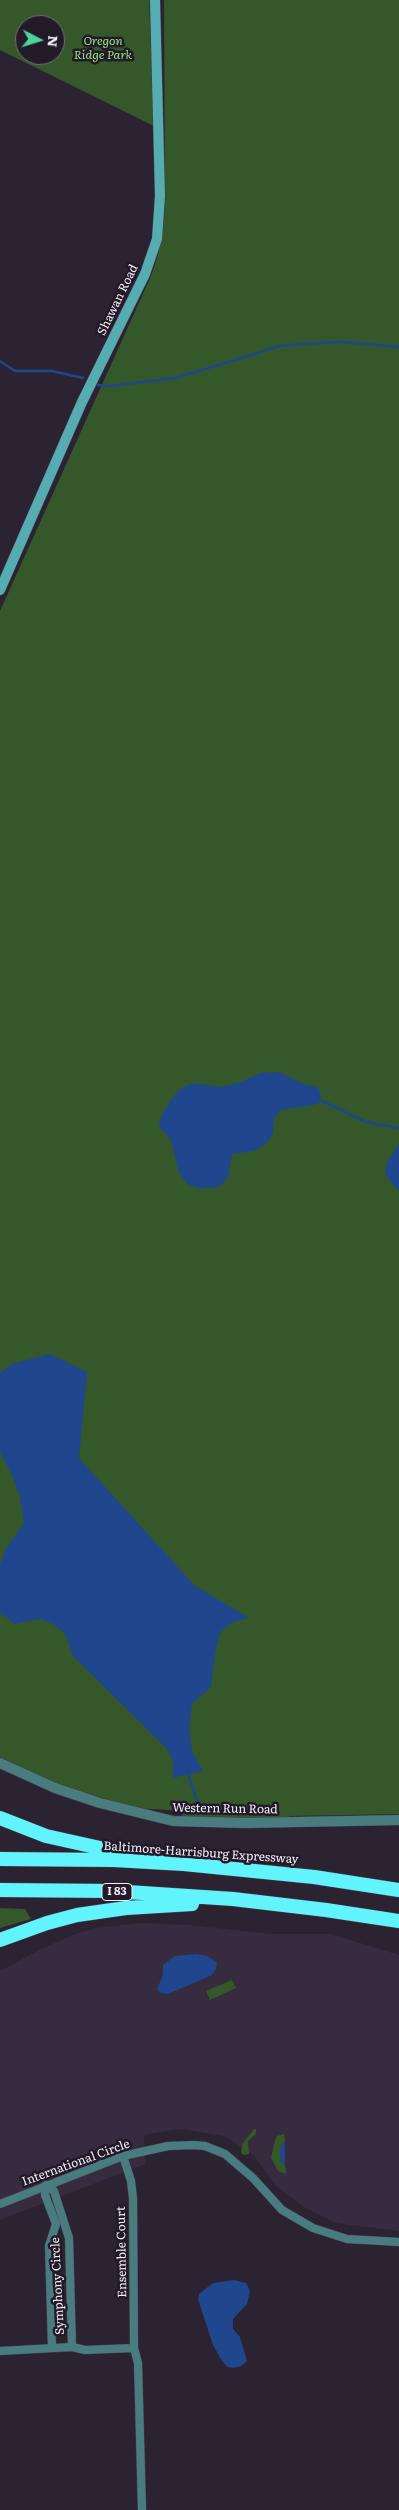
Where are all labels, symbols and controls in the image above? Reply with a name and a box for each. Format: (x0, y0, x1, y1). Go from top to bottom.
north arrow (15, 15, 65, 65)
text: N (43, 34, 64, 48)
park label: Oregon Ridge Park (74, 34, 132, 62)
street label: Shawan Road (95, 262, 141, 338)
street label: Western Run Road (172, 1801, 278, 1817)
street label: Baltimore-Harrisburg Expressway (103, 1839, 299, 1867)
road number: I 83 (102, 1884, 132, 1900)
street label: International Circle (20, 2137, 132, 2189)
street label: Ensemble Court (114, 2206, 130, 2298)
street label: Symphony Circle (48, 2237, 68, 2335)

